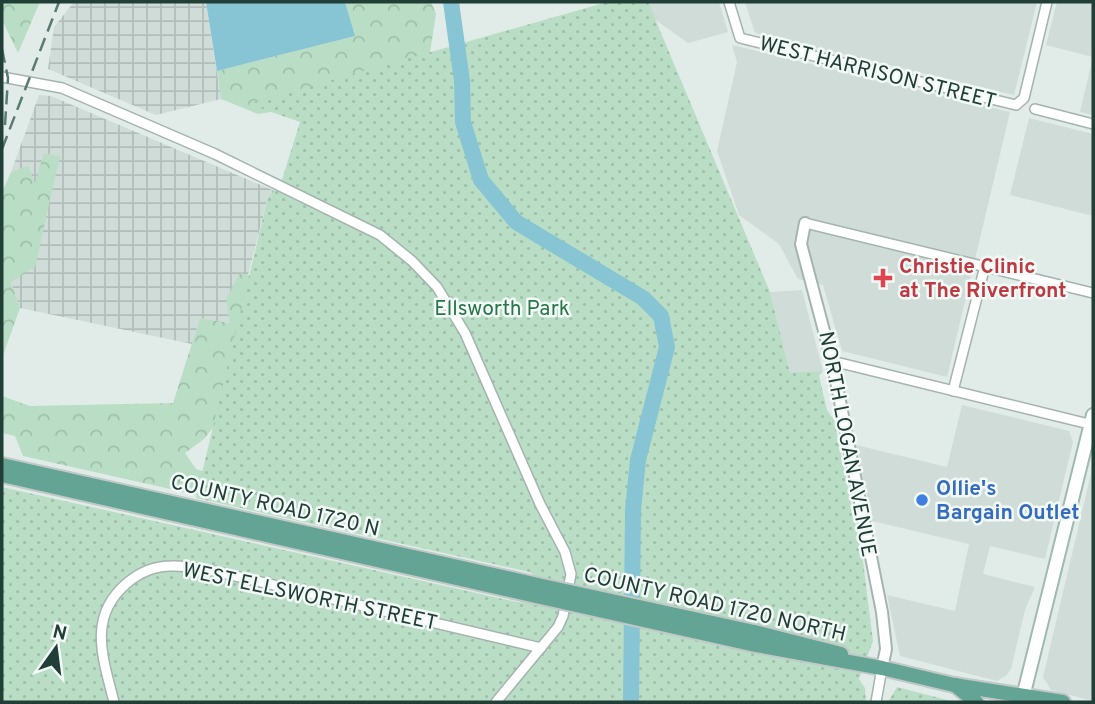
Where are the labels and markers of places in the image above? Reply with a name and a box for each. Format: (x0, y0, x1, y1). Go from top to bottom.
place label: Christie Clinic at The Riverfront (899, 254, 1066, 305)
marker: Christie Clinic at The Riverfront (873, 268, 893, 288)
place label: Ollie's Bargain Outlet (936, 476, 1080, 527)
marker: Ollie's Bargain Outlet (914, 492, 930, 508)

